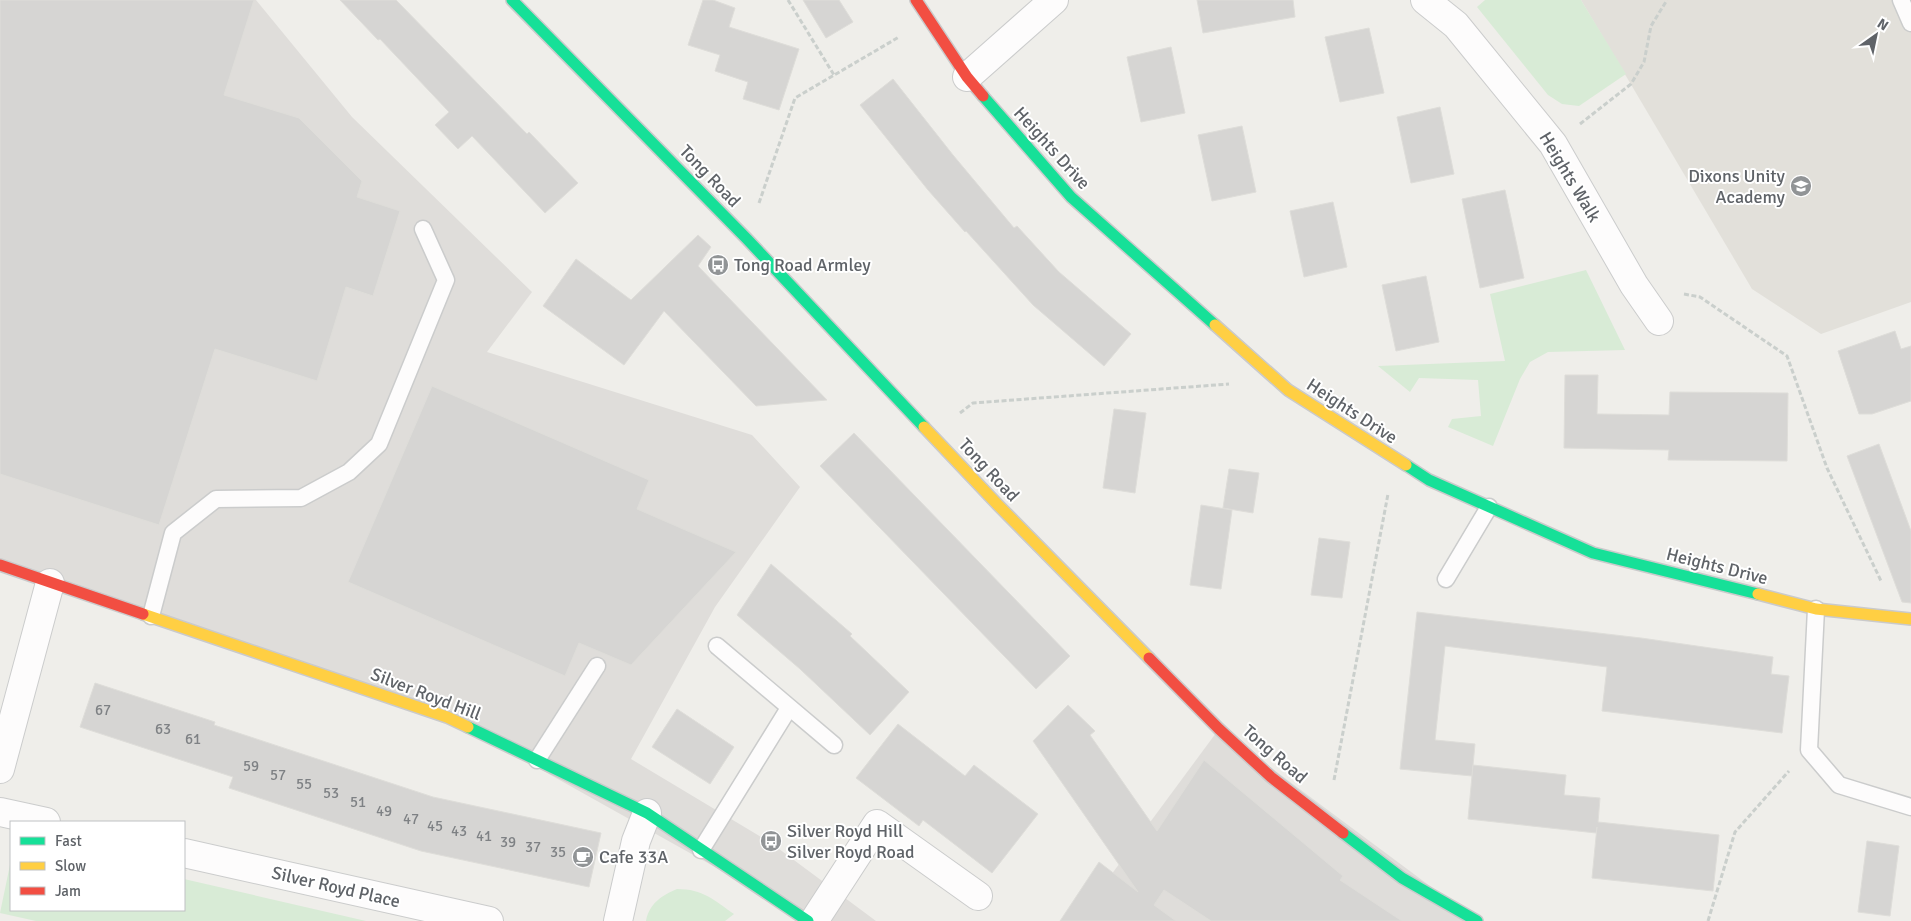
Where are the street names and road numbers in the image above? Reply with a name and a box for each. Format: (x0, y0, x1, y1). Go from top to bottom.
street label: Heights Drive (1009, 102, 1095, 194)
street label: Heights Walk (1534, 128, 1606, 226)
street label: Tong Road (675, 140, 745, 212)
street label: Heights Drive (1303, 374, 1401, 448)
street label: Tong Road (954, 434, 1024, 506)
street label: Heights Drive (1664, 543, 1770, 589)
street label: Silver Royd Hill (368, 663, 484, 725)
street label: Tong Road (1238, 720, 1312, 788)
street label: Silver Royd Place (270, 862, 402, 912)

